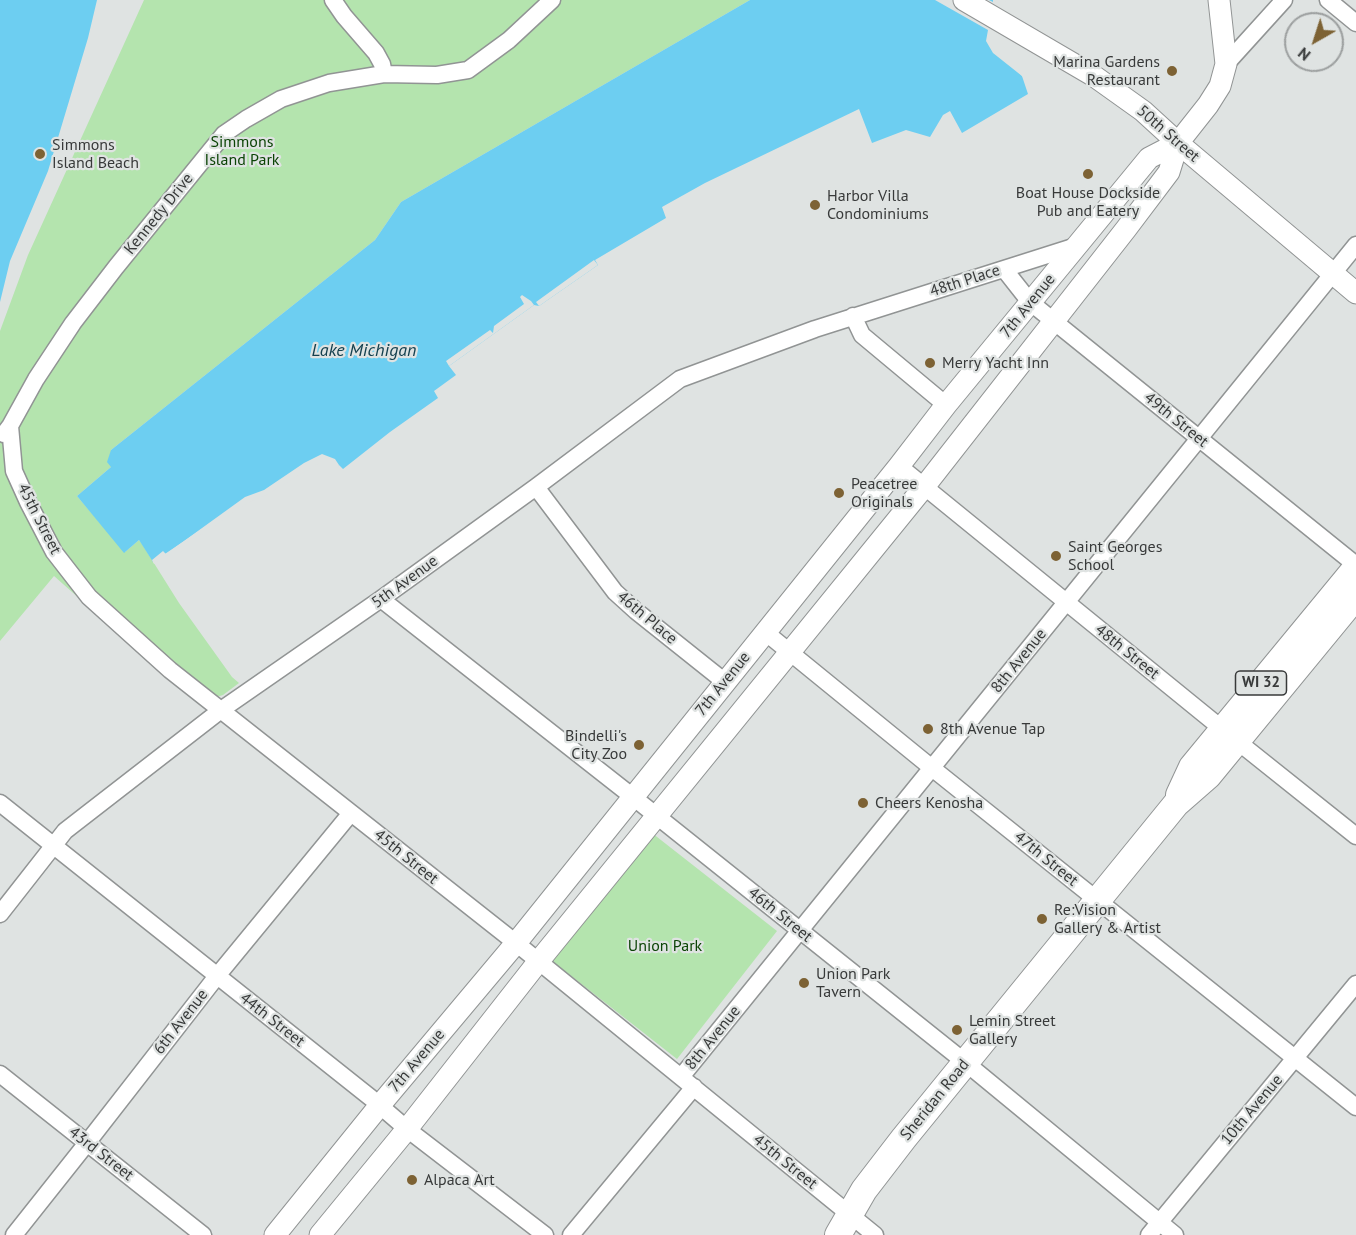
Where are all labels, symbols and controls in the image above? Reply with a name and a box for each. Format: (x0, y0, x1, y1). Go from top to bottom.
north arrow (1284, 12, 1344, 72)
text: N (1294, 43, 1314, 66)
place label: Marina Gardens Restaurant (1053, 52, 1160, 90)
marker: Marina Gardens Restaurant (1165, 64, 1179, 78)
street label: 50th Street (1133, 102, 1203, 166)
park label: Simmons Island Park (204, 132, 280, 170)
place label: Simmons Island Beach (52, 135, 139, 173)
marker: Simmons Island Beach (33, 147, 47, 161)
marker: Boat House Dockside Pub and Eatery (1081, 167, 1095, 181)
street label: Kennedy Drive (120, 170, 198, 258)
place label: Boat House Dockside Pub and Eatery (1016, 183, 1160, 221)
place label: Harbor Villa Condominiums (827, 186, 929, 224)
marker: Harbor Villa Condominiums (808, 198, 822, 212)
street label: 48th Place (928, 261, 1002, 301)
street label: 7th Avenue (996, 270, 1060, 342)
water label: Lake Michigan (311, 340, 417, 362)
place label: Merry Yacht Inn (942, 353, 1049, 373)
marker: Merry Yacht Inn (923, 356, 937, 370)
street label: 49th Street (1140, 388, 1212, 452)
place label: Peacetree Originals (851, 474, 917, 512)
street label: 45th Street (13, 480, 65, 558)
marker: Peacetree Originals (832, 486, 846, 500)
place label: Saint Georges School (1068, 537, 1162, 575)
marker: Saint Georges School (1049, 549, 1063, 563)
street label: 5th Avenue (368, 552, 442, 612)
street label: 46th Place (613, 587, 681, 649)
street label: 48th Street (1091, 620, 1163, 684)
street label: 8th Avenue (987, 625, 1051, 697)
street label: 7th Avenue (691, 648, 755, 720)
road number: WI 32 (1236, 671, 1286, 695)
place label: 8th Avenue Tap (940, 719, 1045, 739)
marker: 8th Avenue Tap (921, 722, 935, 736)
place label: Bindelli's City Zoo (565, 726, 627, 764)
marker: Bindelli's City Zoo (632, 738, 646, 752)
place label: Cheers Kenosha (875, 793, 983, 813)
marker: Cheers Kenosha (856, 796, 870, 810)
street label: 45th Street (370, 825, 442, 889)
street label: 47th Street (1010, 828, 1082, 890)
street label: 46th Street (744, 883, 816, 947)
place label: Re:Vision Gallery & Artist (1054, 900, 1161, 938)
marker: Re:Vision Gallery & Artist (1035, 912, 1049, 926)
park label: Union Park (628, 936, 702, 956)
place label: Union Park Tavern (816, 964, 890, 1002)
marker: Union Park Tavern (797, 976, 811, 990)
street label: 6th Avenue (150, 986, 212, 1058)
street label: 44th Street (236, 989, 308, 1051)
street label: 8th Avenue (681, 1002, 745, 1074)
place label: Lemin Street Gallery (969, 1011, 1056, 1049)
marker: Lemin Street Gallery (950, 1023, 964, 1037)
street label: 7th Avenue (385, 1025, 449, 1097)
street label: Sheridan Road (897, 1056, 973, 1144)
street label: 10th Avenue (1217, 1071, 1287, 1149)
street label: 43rd Street (65, 1123, 137, 1185)
street label: 45th Street (749, 1130, 821, 1194)
place label: Alpaca Art (424, 1170, 495, 1190)
marker: Alpaca Art (405, 1173, 419, 1187)

